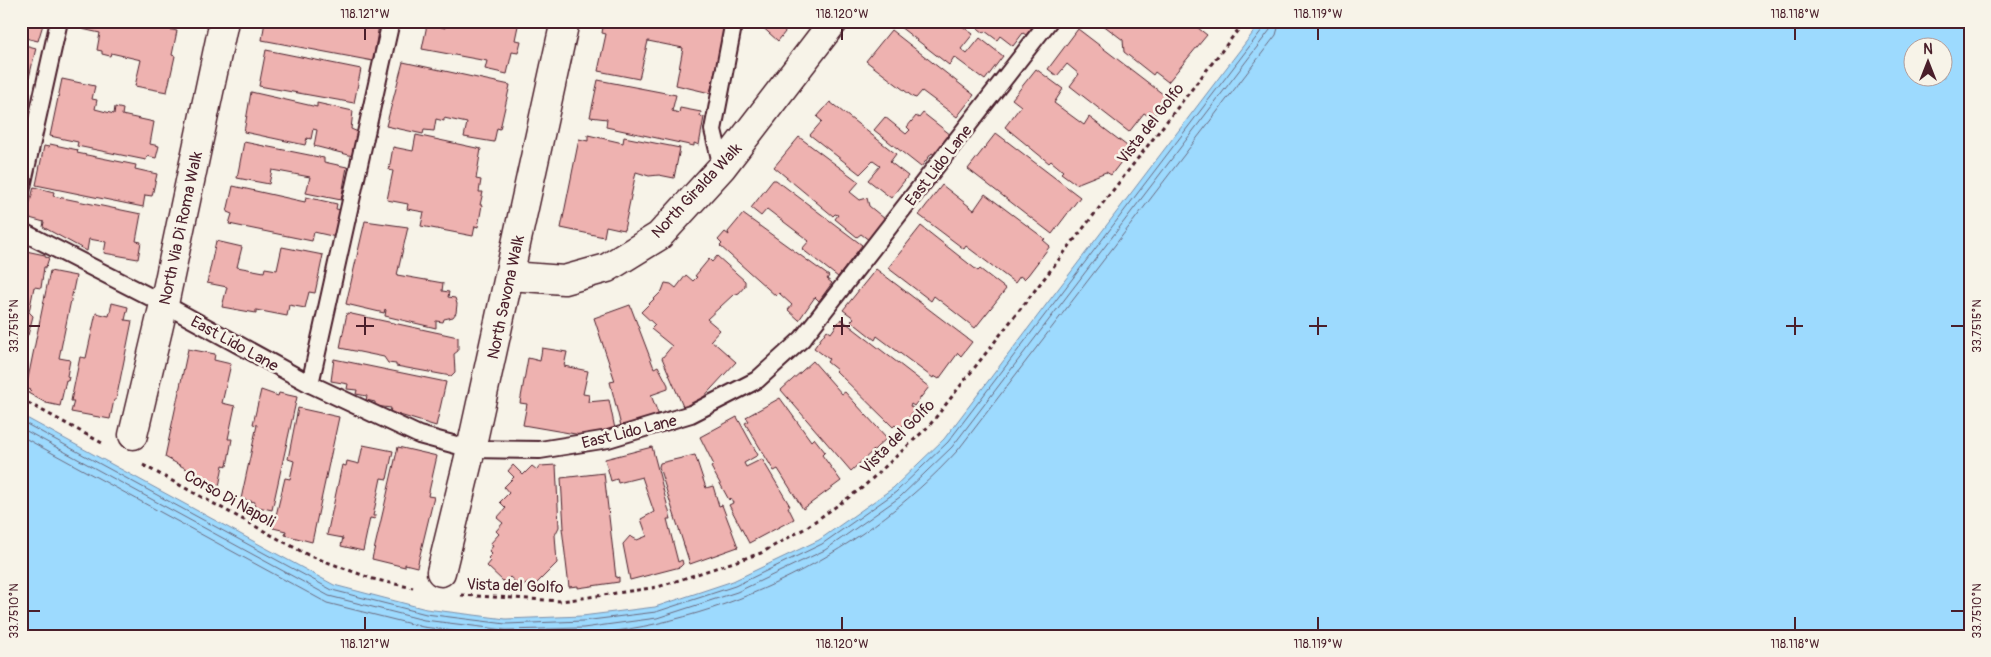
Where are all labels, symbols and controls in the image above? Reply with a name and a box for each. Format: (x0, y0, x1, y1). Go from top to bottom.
text: 118.121°W (340, 7, 390, 22)
text: 118.120°W (815, 7, 869, 22)
text: 118.119°W (1293, 7, 1343, 22)
text: 118.118°W (1771, 7, 1820, 22)
north arrow (1904, 38, 1954, 88)
text: N (1923, 41, 1933, 58)
street label: Vista del Golfo (1113, 79, 1189, 168)
street label: East Lido Lane (901, 121, 977, 210)
street label: North Giralda Walk (647, 139, 746, 243)
street label: North Via Di Roma Walk (155, 149, 207, 307)
street label: North Savona Walk (483, 233, 529, 361)
text: 33.7515°N (7, 299, 22, 353)
text: 33.7515°N (1970, 299, 1985, 353)
street label: East Lido Lane (187, 312, 282, 376)
street label: Vista del Golfo (856, 395, 939, 478)
street label: East Lido Lane (580, 410, 679, 453)
street label: Corso Di Napoli (181, 466, 279, 532)
street label: Vista del Golfo (466, 574, 564, 598)
text: 33.7510°N (7, 583, 22, 639)
text: 33.7510°N (1970, 583, 1985, 639)
text: 118.121°W (340, 637, 390, 652)
text: 118.120°W (815, 637, 869, 652)
text: 118.119°W (1293, 637, 1343, 652)
text: 118.118°W (1771, 637, 1820, 652)

